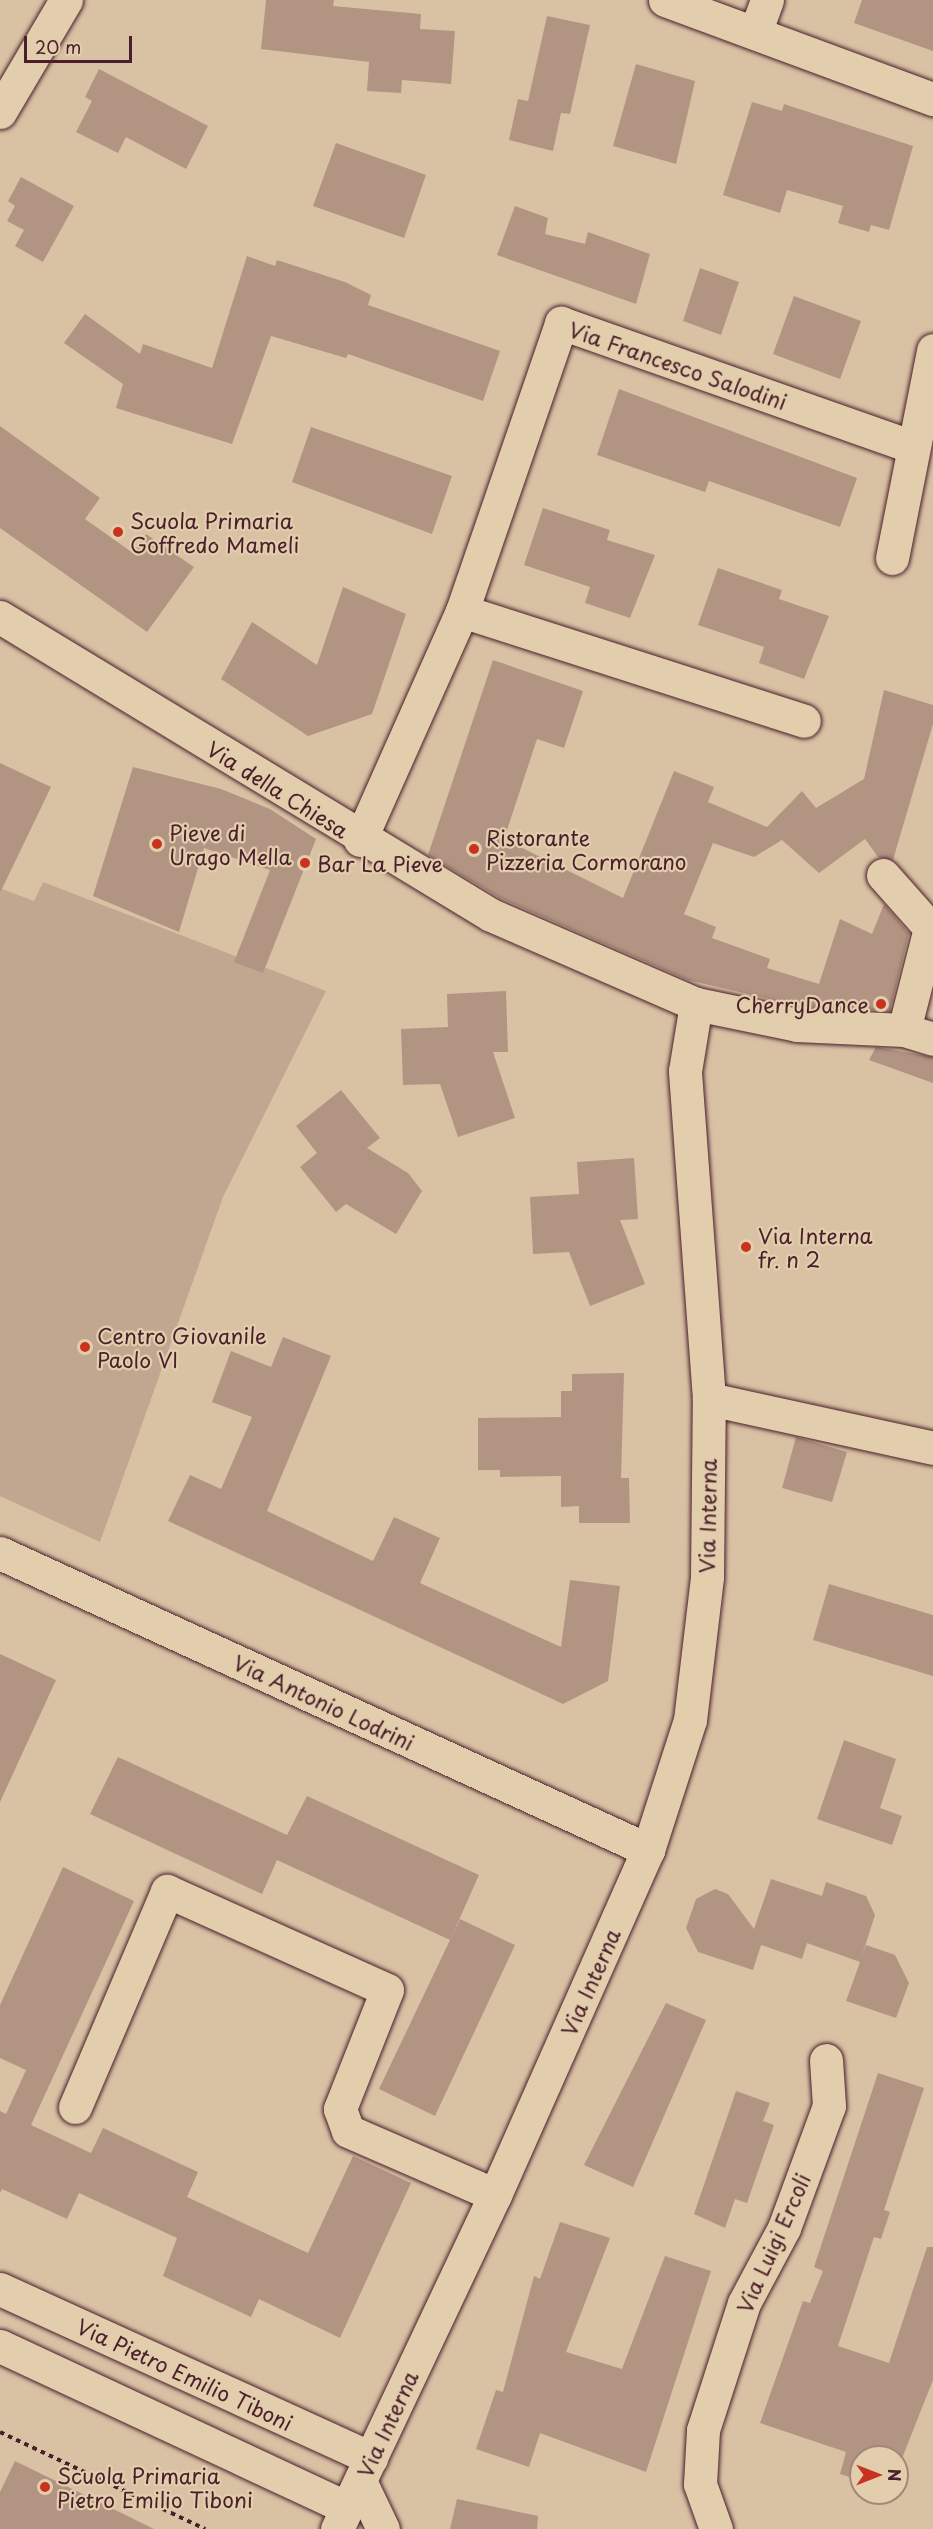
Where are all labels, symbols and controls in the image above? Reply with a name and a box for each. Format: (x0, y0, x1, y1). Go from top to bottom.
scale bar (27, 24, 135, 62)
text: 20 m (35, 33, 81, 60)
street label: Via Francesco Salodini (566, 316, 790, 414)
place label: Scuola Primaria Goffredo Mameli (130, 507, 299, 557)
marker: Scuola Primaria Goffredo Mameli (111, 525, 125, 539)
street label: Via della Chiesa (203, 736, 353, 842)
place label: Pieve di Urago Mella (169, 819, 293, 869)
place label: Ristorante Pizzeria Cormorano (486, 824, 685, 874)
marker: Pieve di Urago Mella (150, 837, 164, 851)
marker: Ristorante Pizzeria Cormorano (467, 842, 481, 856)
place label: Bar La Pieve (317, 850, 444, 876)
marker: Bar La Pieve (298, 856, 312, 870)
place label: CherryDance (735, 991, 869, 1017)
marker: CherryDance (874, 997, 888, 1011)
place label: Via Interna fr. n 2 (758, 1222, 873, 1272)
marker: Via Interna fr. n 2 (739, 1240, 753, 1254)
place label: Centro Giovanile Paolo VI (97, 1322, 269, 1372)
marker: Centro Giovanile Paolo VI (78, 1340, 92, 1354)
street label: Via Interna (693, 1458, 721, 1574)
street label: Via Antonio Lodrini (230, 1649, 418, 1755)
street label: Via Interna (555, 1925, 625, 2039)
street label: Via Luigi Ercoli (731, 2169, 815, 2317)
street label: Via Pietro Emilio Tiboni (73, 2313, 297, 2435)
street label: Via Interna (351, 2367, 423, 2481)
north arrow (849, 2445, 909, 2505)
place label: Scuola Primaria Pietro Emilio Tiboni (57, 2462, 253, 2512)
text: N (883, 2469, 907, 2481)
marker: Scuola Primaria Pietro Emilio Tiboni (38, 2480, 52, 2494)

